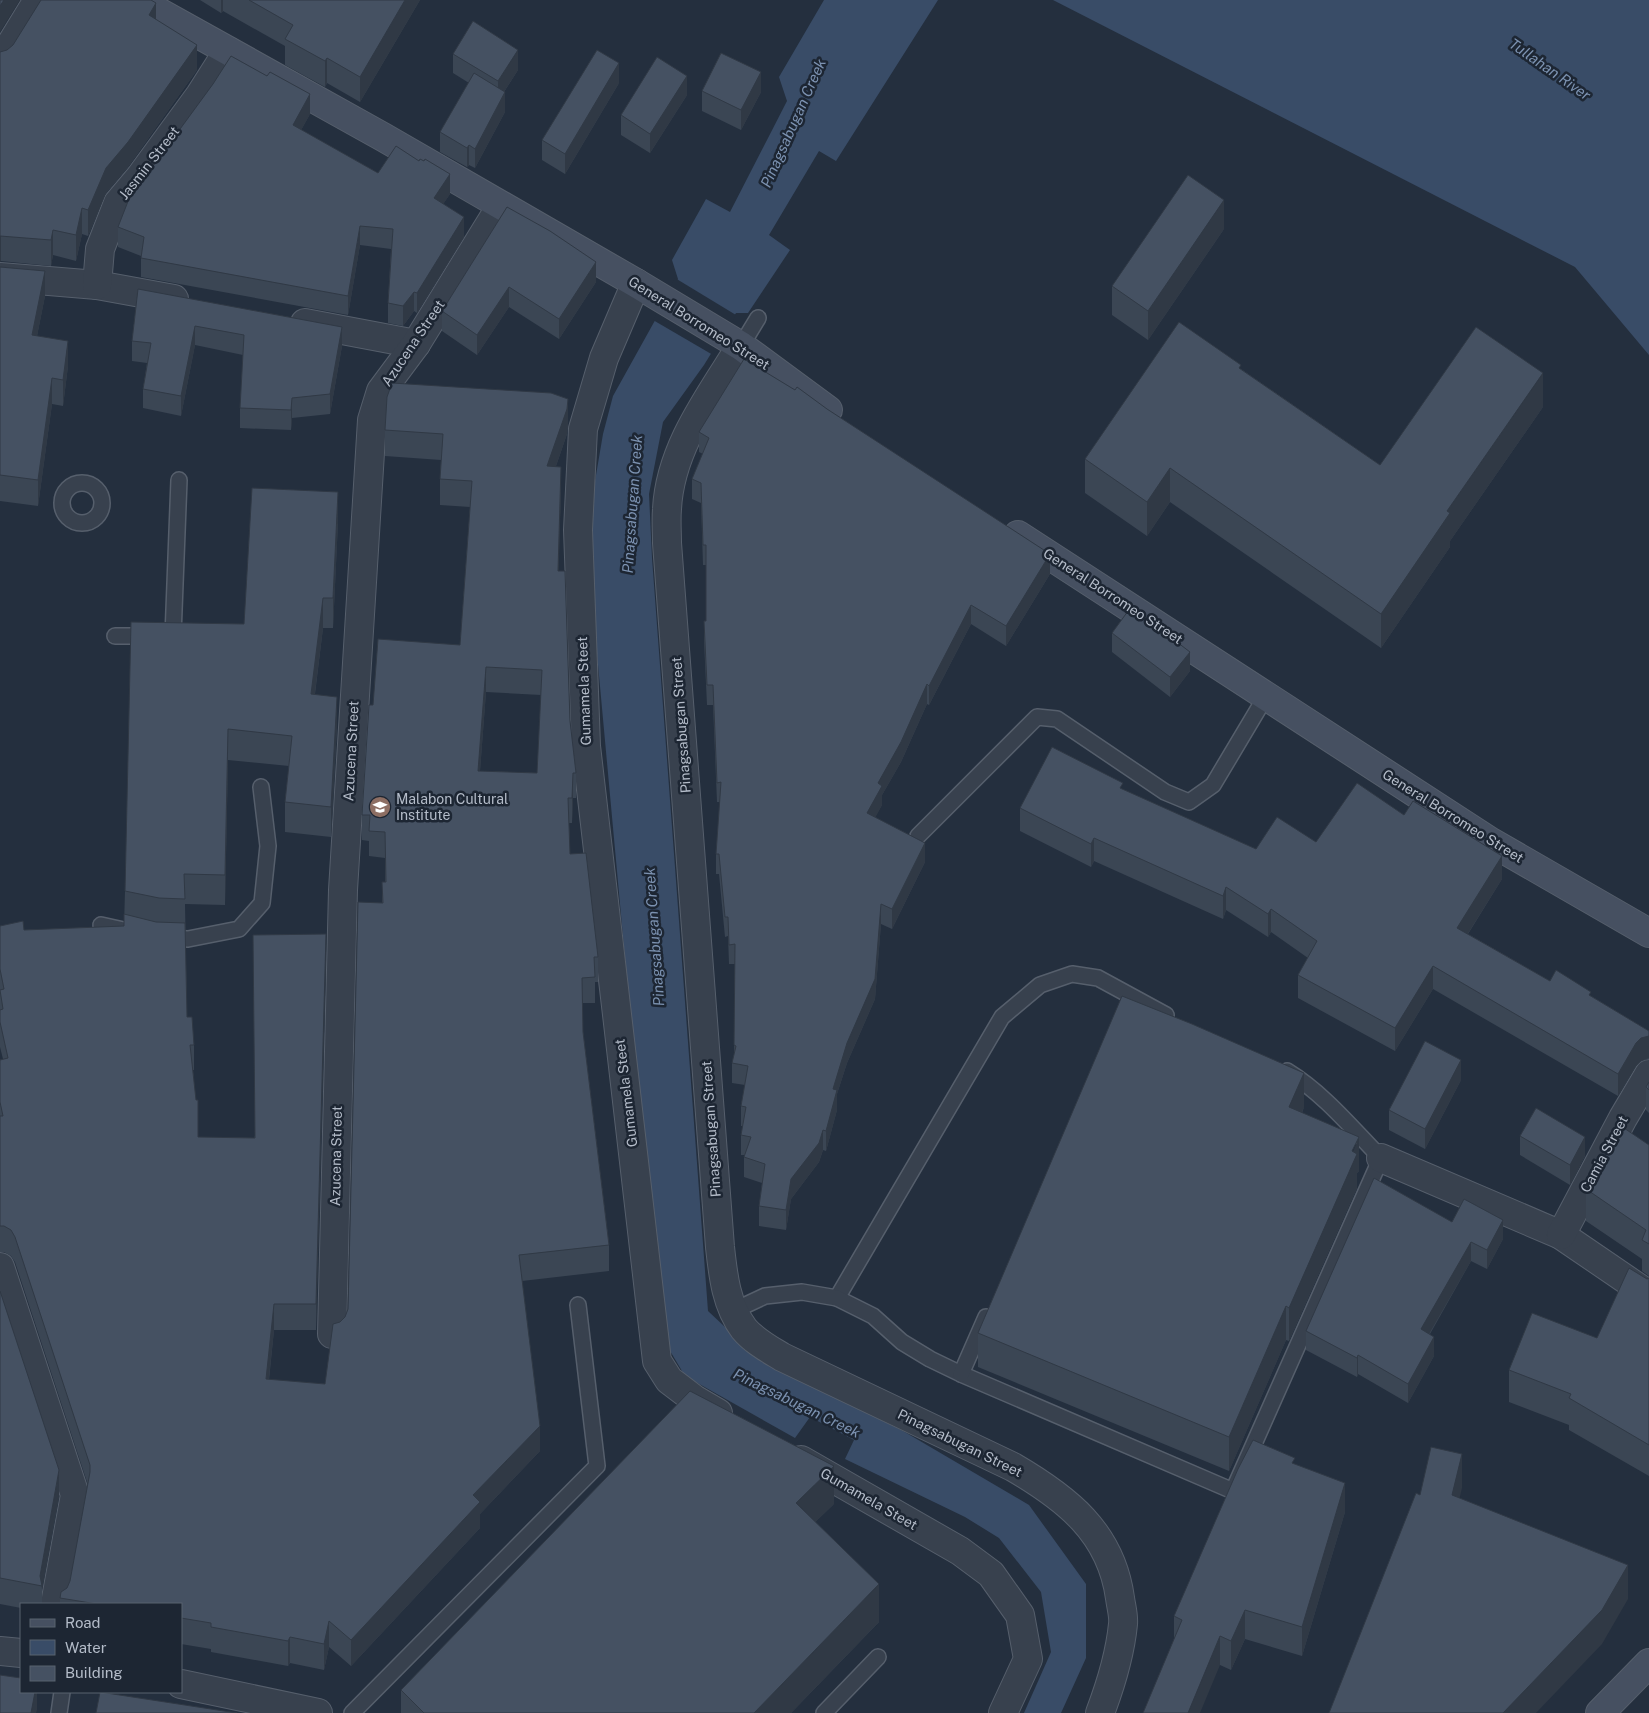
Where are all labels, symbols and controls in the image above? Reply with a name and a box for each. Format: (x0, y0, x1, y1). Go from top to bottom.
water label: Tullahan River (1506, 35, 1594, 104)
water label: Pinagsabugan Creek (757, 55, 829, 190)
street label: Jasmin Street (116, 123, 182, 203)
street label: General Borromeo Street (626, 273, 772, 373)
street label: Azucena Street (378, 297, 448, 389)
water label: Pinagsabugan Creek (619, 433, 645, 574)
street label: General Borromeo Street (1040, 545, 1186, 647)
street label: Gumamela Steet (574, 636, 594, 746)
street label: Pinagsabugan Street (668, 656, 694, 794)
street label: Azucena Street (340, 700, 362, 802)
street label: General Borromeo Street (1380, 766, 1526, 866)
place label: Malabon Cultural Institute (396, 791, 508, 823)
school or university icon: Malabon Cultural Institute (368, 795, 392, 819)
water label: Pinagsabugan Creek (641, 866, 667, 1007)
street label: Gumamela Steet (611, 1038, 641, 1148)
street label: Pinagsabugan Street (698, 1060, 724, 1198)
street label: Azucena Street (327, 1106, 345, 1206)
street label: Camia Street (1577, 1113, 1631, 1195)
water label: Pinagsabugan Creek (731, 1365, 864, 1441)
street label: Pinagsabugan Street (895, 1406, 1025, 1480)
street label: Gumamela Steet (818, 1465, 920, 1533)
legend (20, 1603, 182, 1693)
text: Road (65, 1614, 101, 1631)
text: Water (65, 1639, 107, 1656)
text: Building (65, 1664, 123, 1681)

